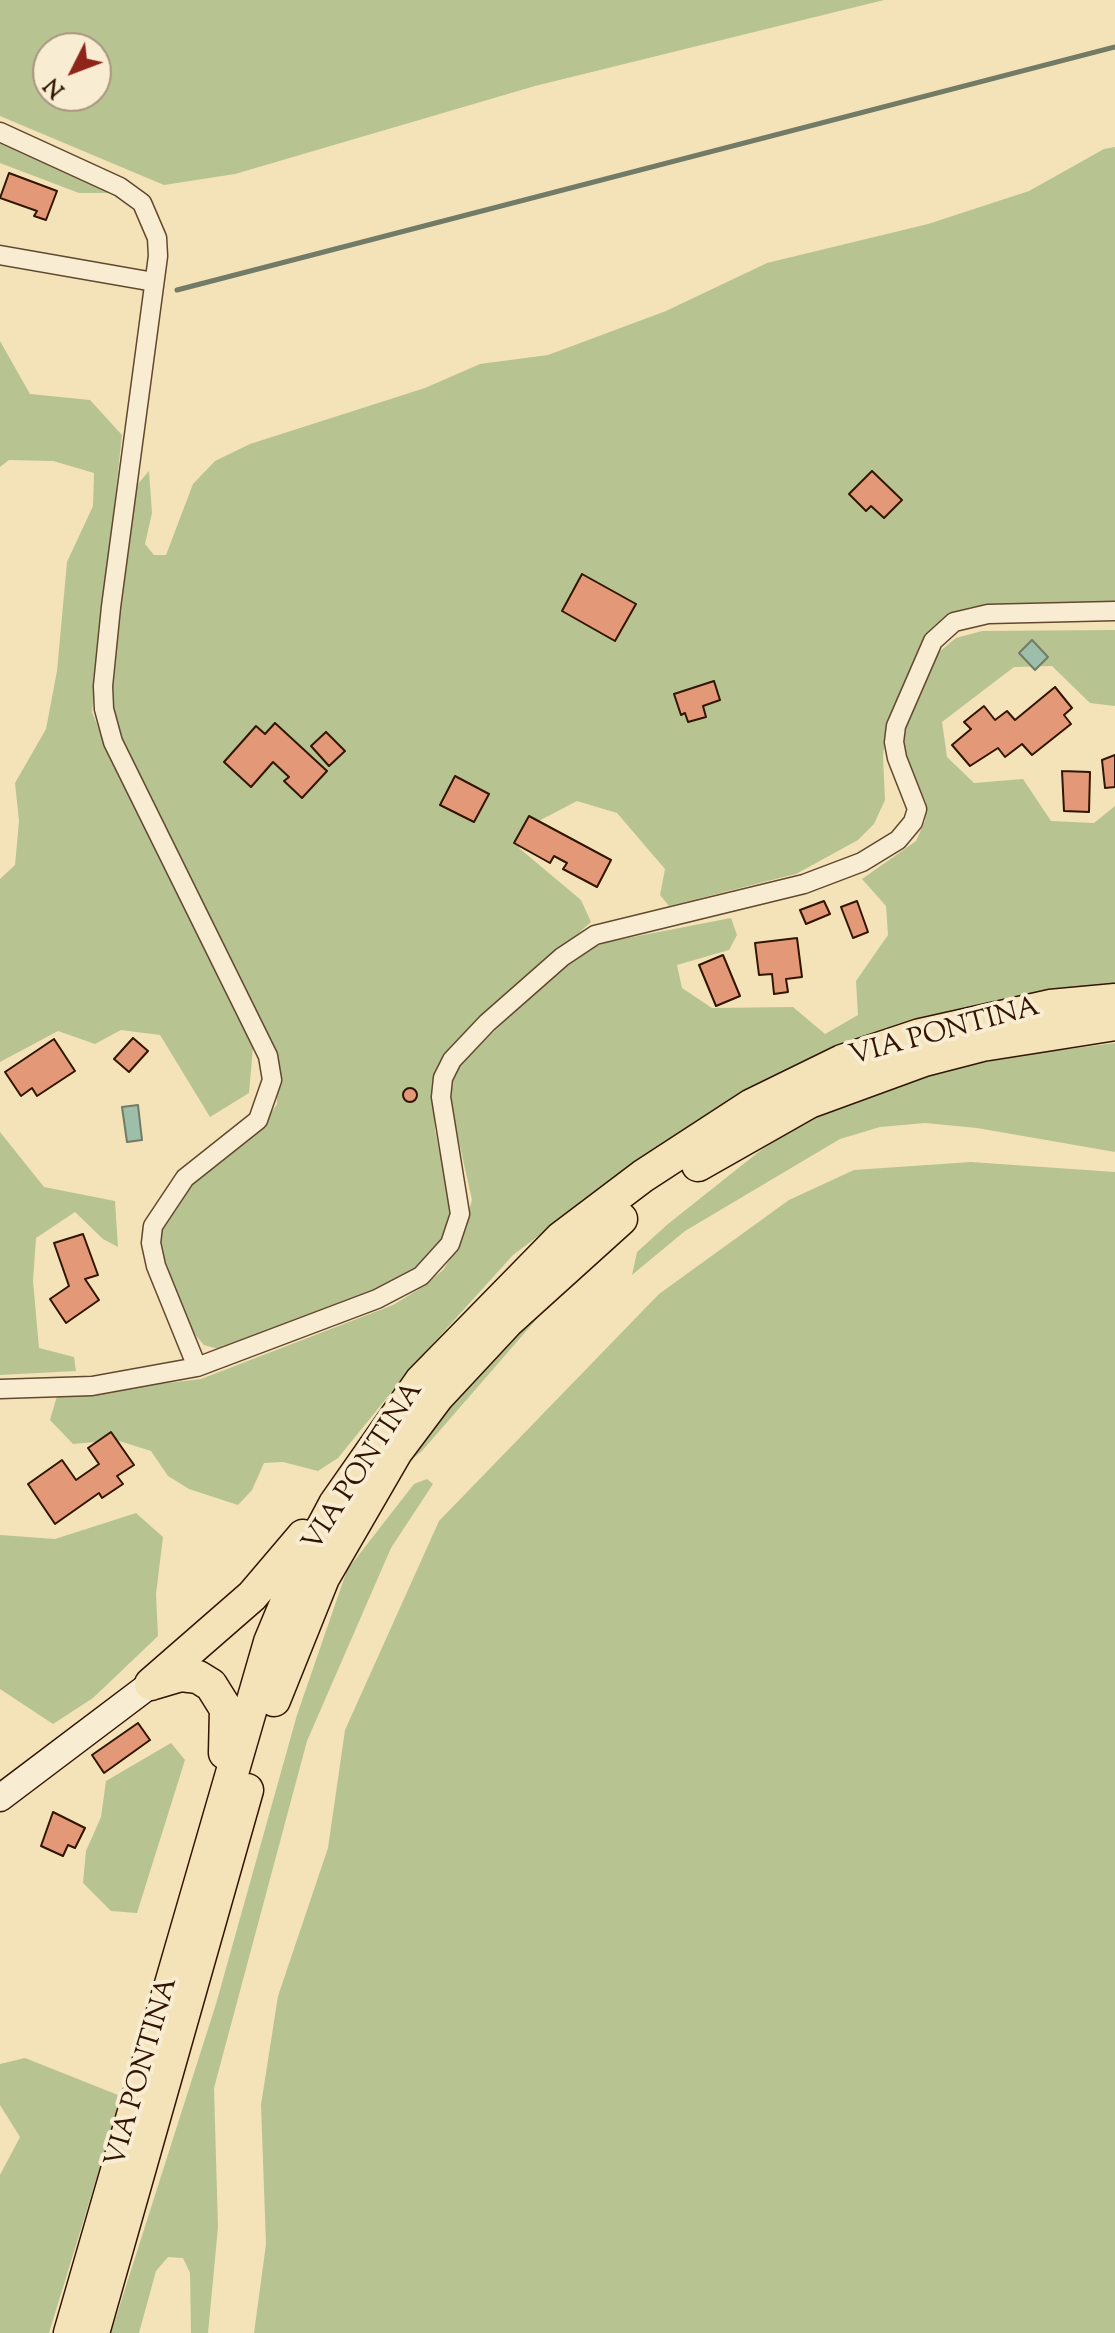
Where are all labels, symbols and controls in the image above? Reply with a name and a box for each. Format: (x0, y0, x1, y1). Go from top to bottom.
north arrow (32, 32, 112, 112)
text: N (38, 69, 73, 104)
street label: VIA PONTINA (846, 992, 1044, 1076)
street label: VIA PONTINA (298, 1377, 432, 1559)
street label: VIA PONTINA (101, 1974, 187, 2172)

